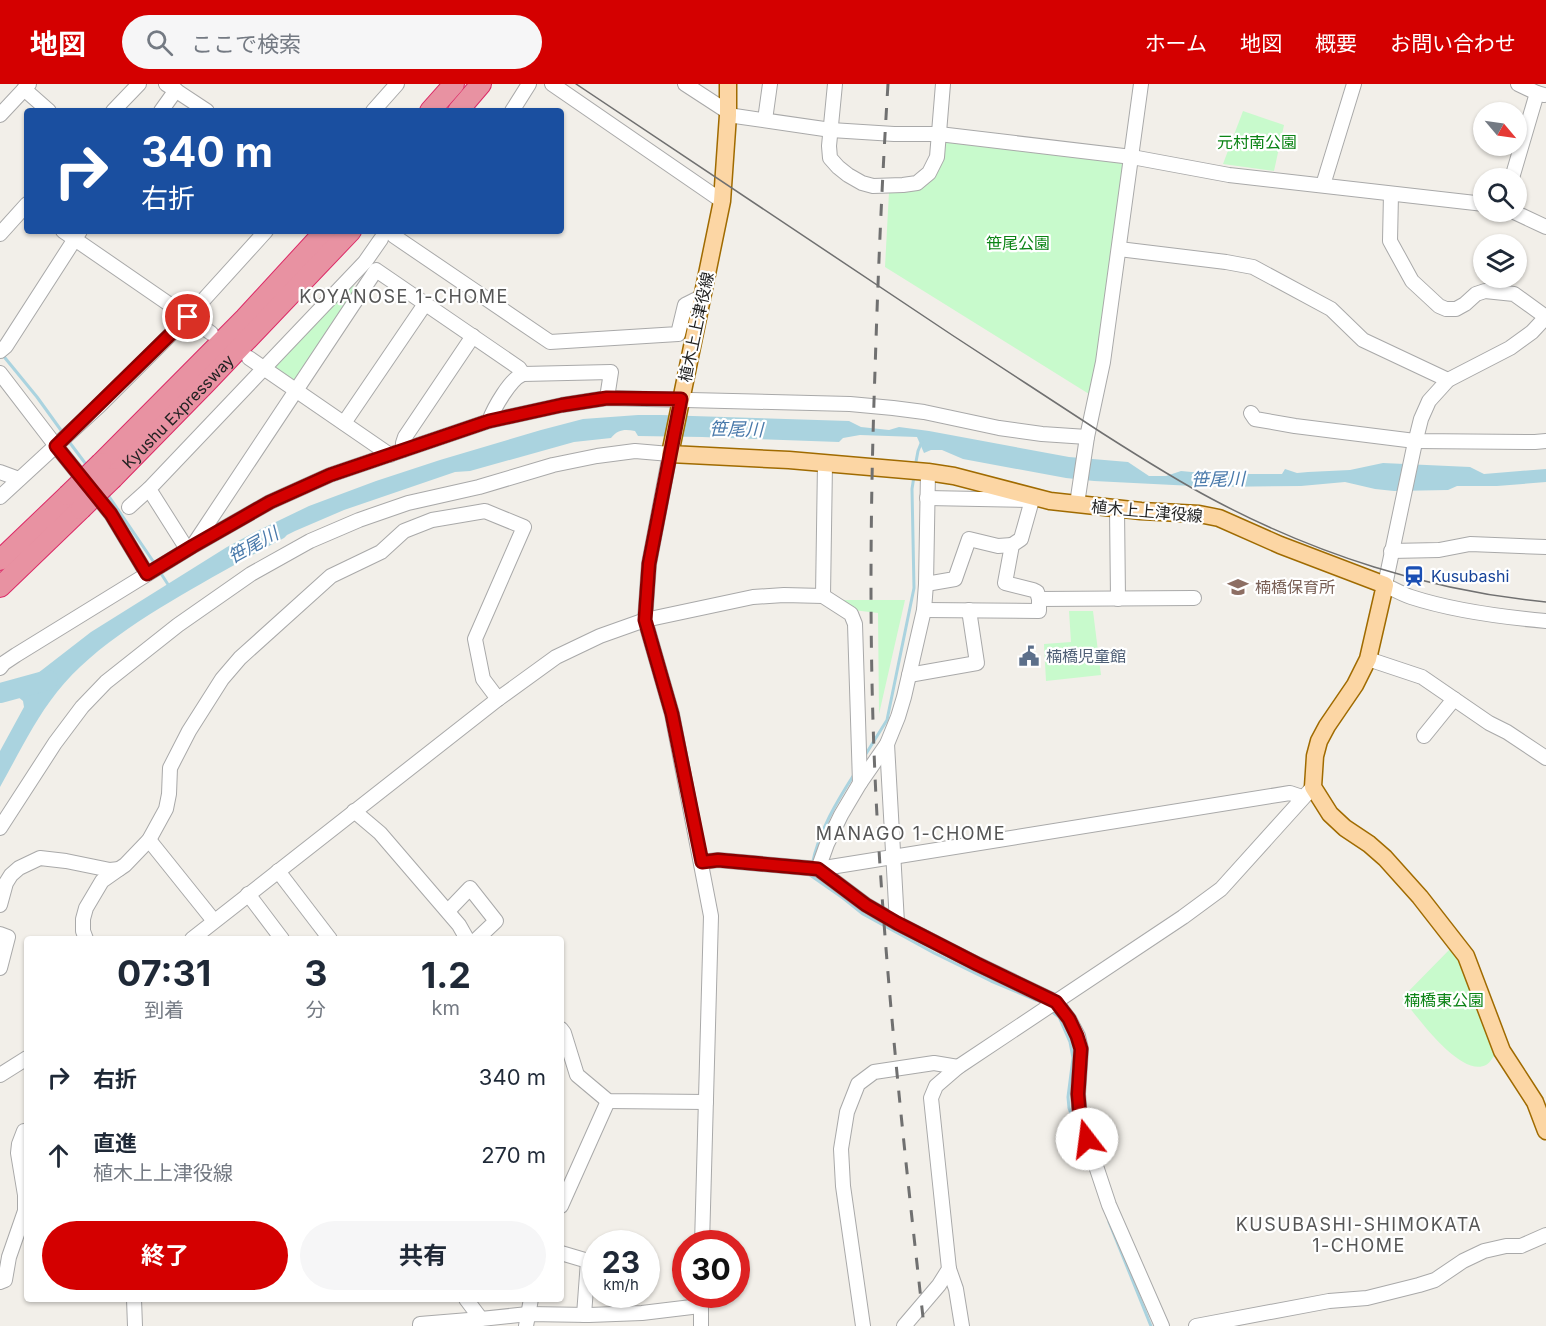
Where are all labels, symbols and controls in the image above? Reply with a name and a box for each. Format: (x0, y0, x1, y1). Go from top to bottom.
search box (122, 15, 542, 69)
icon: search (143, 26, 176, 59)
text: 地図 (30, 27, 86, 61)
text: ここで検索 (191, 31, 301, 57)
text: ホーム (1145, 31, 1207, 56)
text: 地図 (1240, 31, 1282, 56)
text: 概要 (1315, 31, 1357, 56)
text: お問い合わせ (1390, 31, 1516, 56)
north arrow (1473, 102, 1527, 156)
map controls (1473, 102, 1527, 288)
text: 340 m (141, 126, 273, 177)
icon: right (42, 132, 120, 210)
park label: 元村南公園 (1217, 132, 1297, 152)
button: search (1473, 168, 1527, 222)
text: 右折 (141, 182, 195, 215)
park label: 笹尾公園 (986, 233, 1050, 253)
button: layers (1473, 234, 1527, 288)
street label: 植木上上津役線 (675, 270, 717, 384)
district label: KOYANOSE 1-CHOME (299, 286, 509, 307)
pin (162, 291, 213, 342)
icon: arrive (171, 300, 204, 333)
street label: Kyushu Expressway (118, 350, 238, 473)
water label: 笹尾川 (709, 418, 765, 440)
water label: 笹尾川 (1191, 468, 1247, 490)
street label: 植木上上津役線 (1090, 496, 1204, 526)
water label: 笹尾川 (224, 522, 283, 567)
station icon: Kusubashi (1402, 564, 1426, 588)
place label: Kusubashi (1431, 566, 1509, 586)
school or university icon: 楠橋保育所 (1226, 575, 1250, 599)
place label: 楠橋保育所 (1255, 577, 1335, 597)
public building icon: 楠橋児童館 (1017, 644, 1041, 668)
place label: 楠橋児童館 (1046, 646, 1126, 666)
district label: MANAGO 1-CHOME (816, 823, 1006, 844)
text: 07:31 (117, 951, 211, 995)
text: 3 (304, 951, 328, 995)
text: 1.2 (421, 953, 471, 997)
park label: 楠橋東公園 (1404, 990, 1484, 1010)
text: km (432, 996, 460, 1020)
text: 到着 (144, 998, 184, 1022)
text: 分 (306, 998, 326, 1022)
icon: right (42, 1061, 75, 1094)
text: 340 m (479, 1064, 546, 1090)
text: 右折 (93, 1066, 137, 1092)
position arrow (1055, 1107, 1119, 1171)
text: 直進 (93, 1130, 137, 1156)
icon: ahead (42, 1139, 75, 1172)
text: 270 m (481, 1142, 546, 1168)
text: 植木上上津役線 (93, 1161, 233, 1185)
district label: KUSUBASHI-SHIMOKATA 1-CHOME (1236, 1214, 1482, 1256)
button: 終了 (42, 1221, 288, 1290)
button: 共有 (300, 1221, 546, 1290)
speed limit sign: 30 (672, 1230, 750, 1308)
text: 23 (602, 1244, 640, 1280)
text: km/h (603, 1275, 639, 1294)

